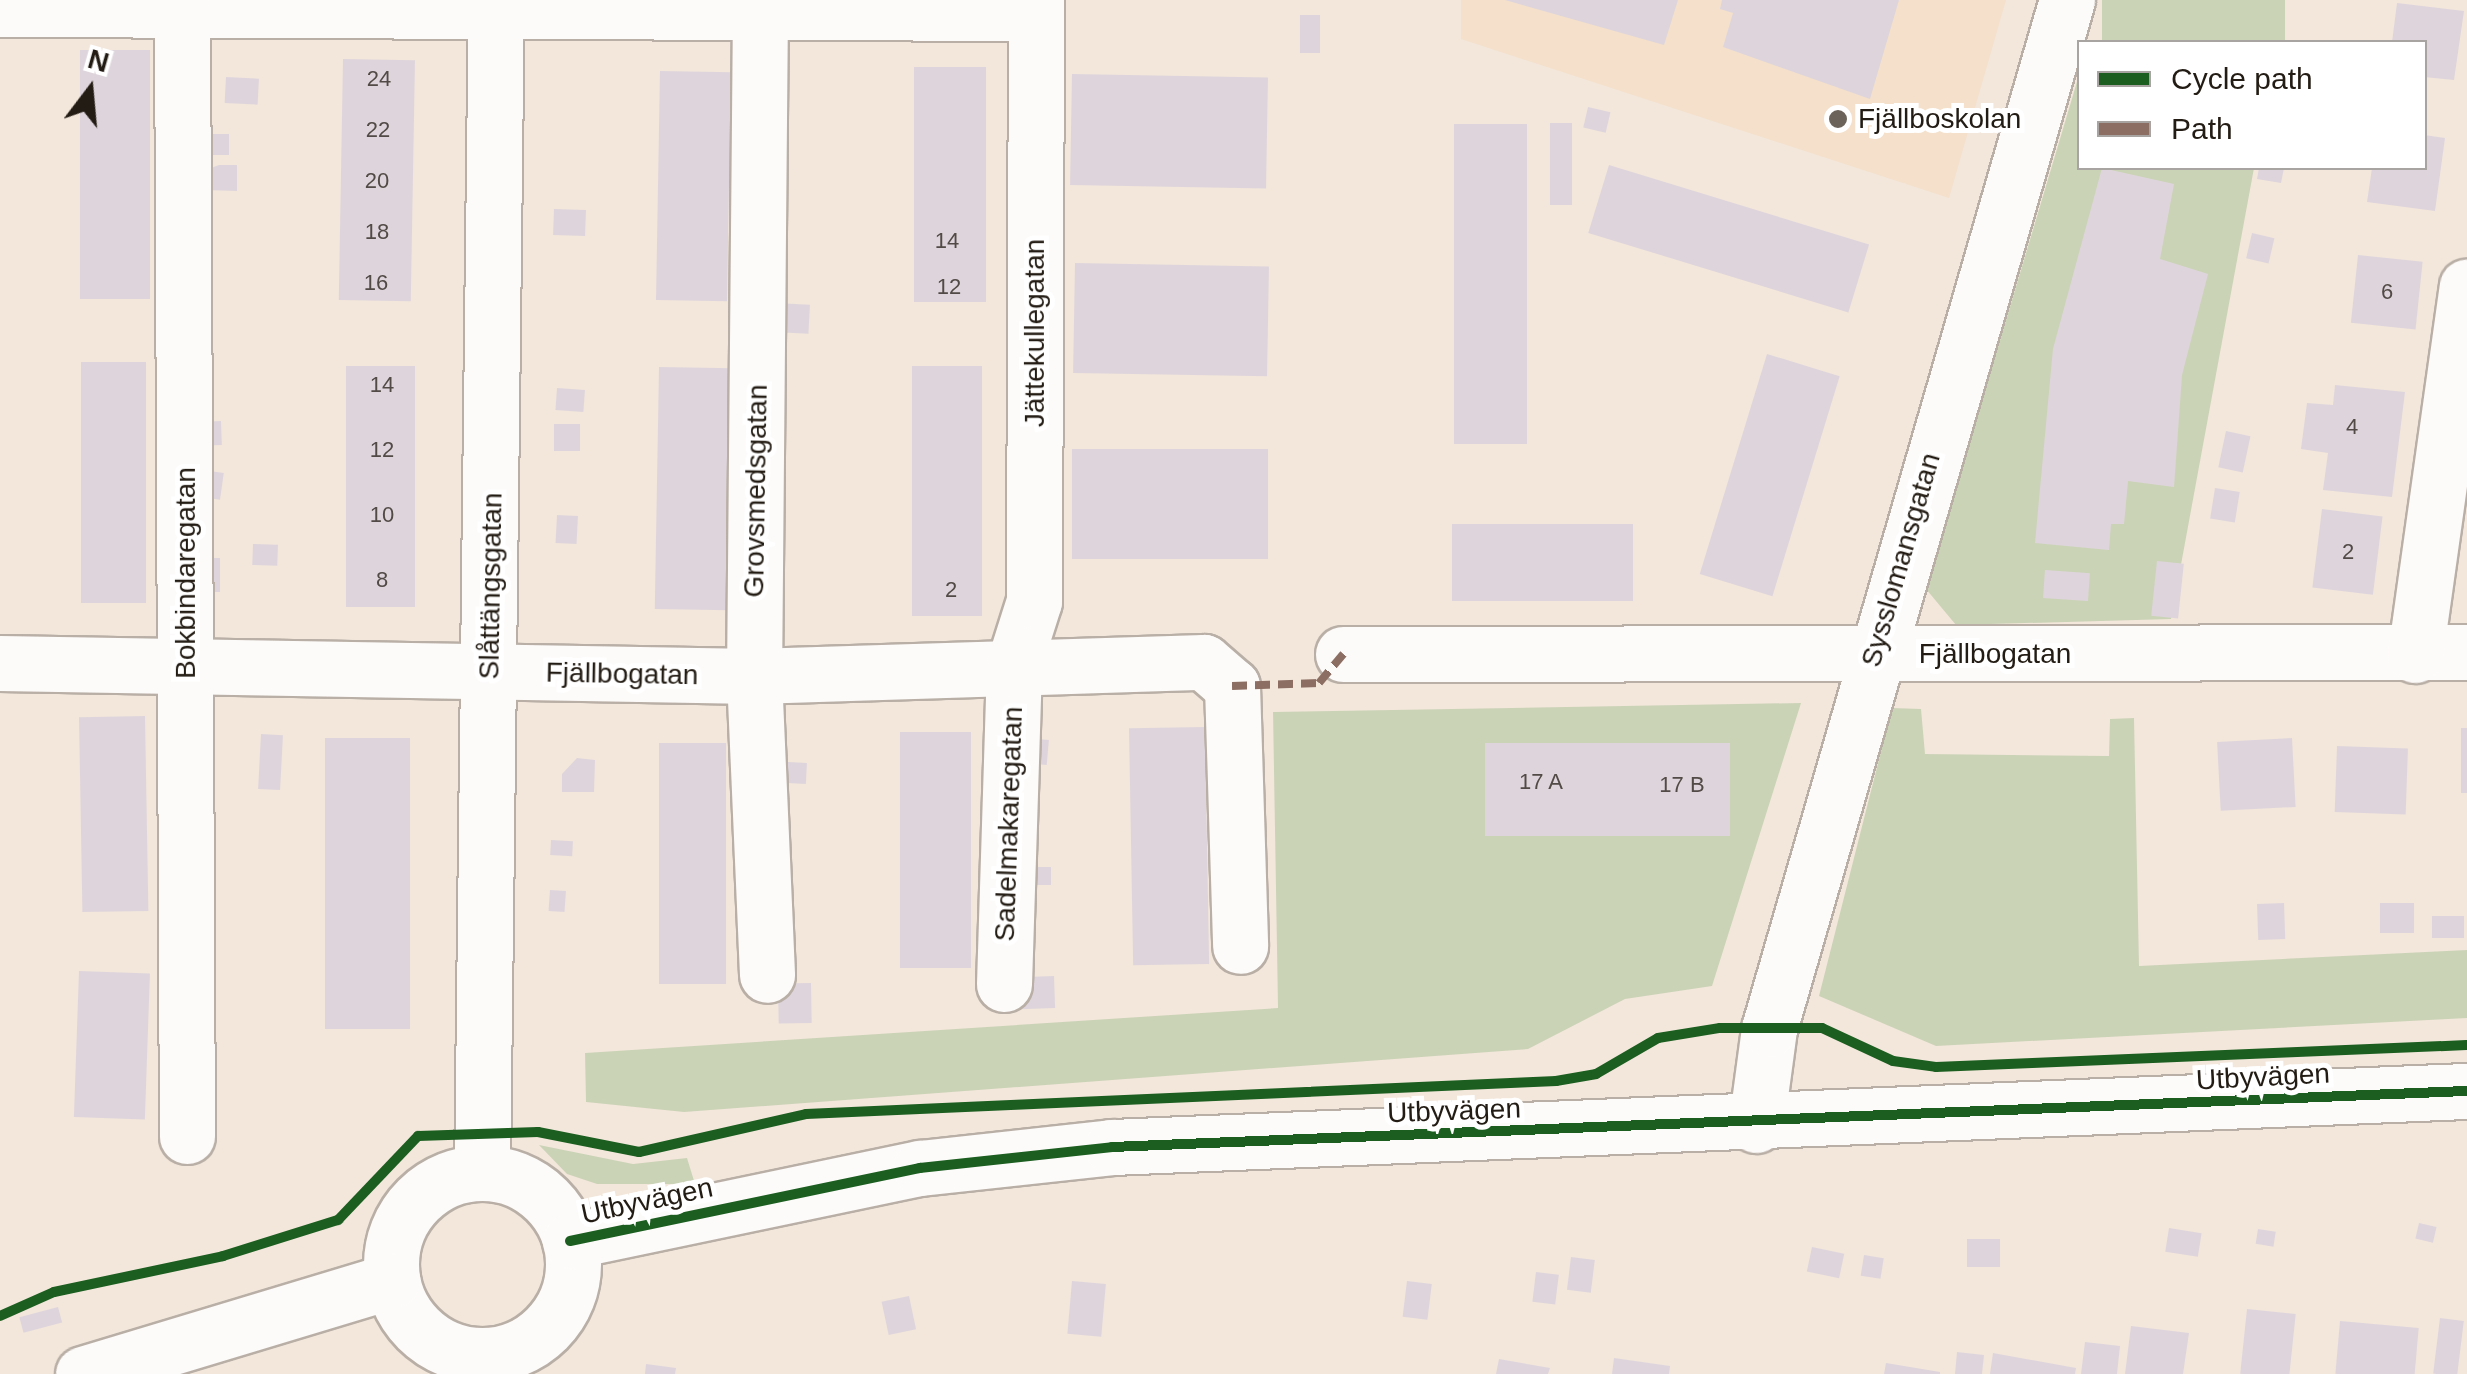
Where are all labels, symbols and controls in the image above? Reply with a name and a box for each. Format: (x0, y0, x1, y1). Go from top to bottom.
north arrow (40, 40, 140, 140)
legend (2077, 40, 2427, 170)
text: N (84, 43, 112, 78)
text: Cycle path (2171, 62, 2313, 95)
house number: 24 (367, 66, 391, 92)
place label: Fjällboskolan (1858, 102, 2021, 136)
marker: Fjällboskolan (1827, 108, 1849, 130)
text: Path (2171, 112, 2233, 145)
house number: 22 (366, 117, 390, 143)
house number: 20 (365, 168, 389, 194)
house number: 18 (365, 219, 389, 245)
house number: 14 (935, 228, 959, 254)
street label: Jättekullegatan (1018, 239, 1052, 427)
house number: 16 (364, 270, 388, 296)
house number: 12 (937, 274, 961, 300)
house number: 6 (2381, 279, 2393, 305)
house number: 14 (370, 372, 394, 398)
street label: Grovsmedsgatan (737, 384, 775, 598)
house number: 4 (2346, 414, 2358, 440)
house number: 12 (370, 437, 394, 463)
street label: Sysslomansgatan (1854, 449, 1948, 671)
street label: Bokbindaregatan (169, 467, 203, 679)
street label: Slåttängsgatan (473, 492, 509, 680)
house number: 10 (370, 502, 394, 528)
house number: 2 (2342, 539, 2354, 565)
house number: 8 (376, 567, 388, 593)
house number: 2 (945, 577, 957, 603)
street label: Fjällbogatan (1919, 637, 2071, 671)
street label: Fjällbogatan (545, 656, 699, 692)
street label: Sadelmakaregatan (988, 706, 1030, 942)
house number: 17 A (1518, 769, 1564, 795)
house number: 17 B (1659, 772, 1705, 798)
street label: Utbyvägen (2195, 1057, 2331, 1097)
street label: Utbyvägen (1387, 1092, 1521, 1130)
street label: Utbyvägen (578, 1171, 716, 1231)

